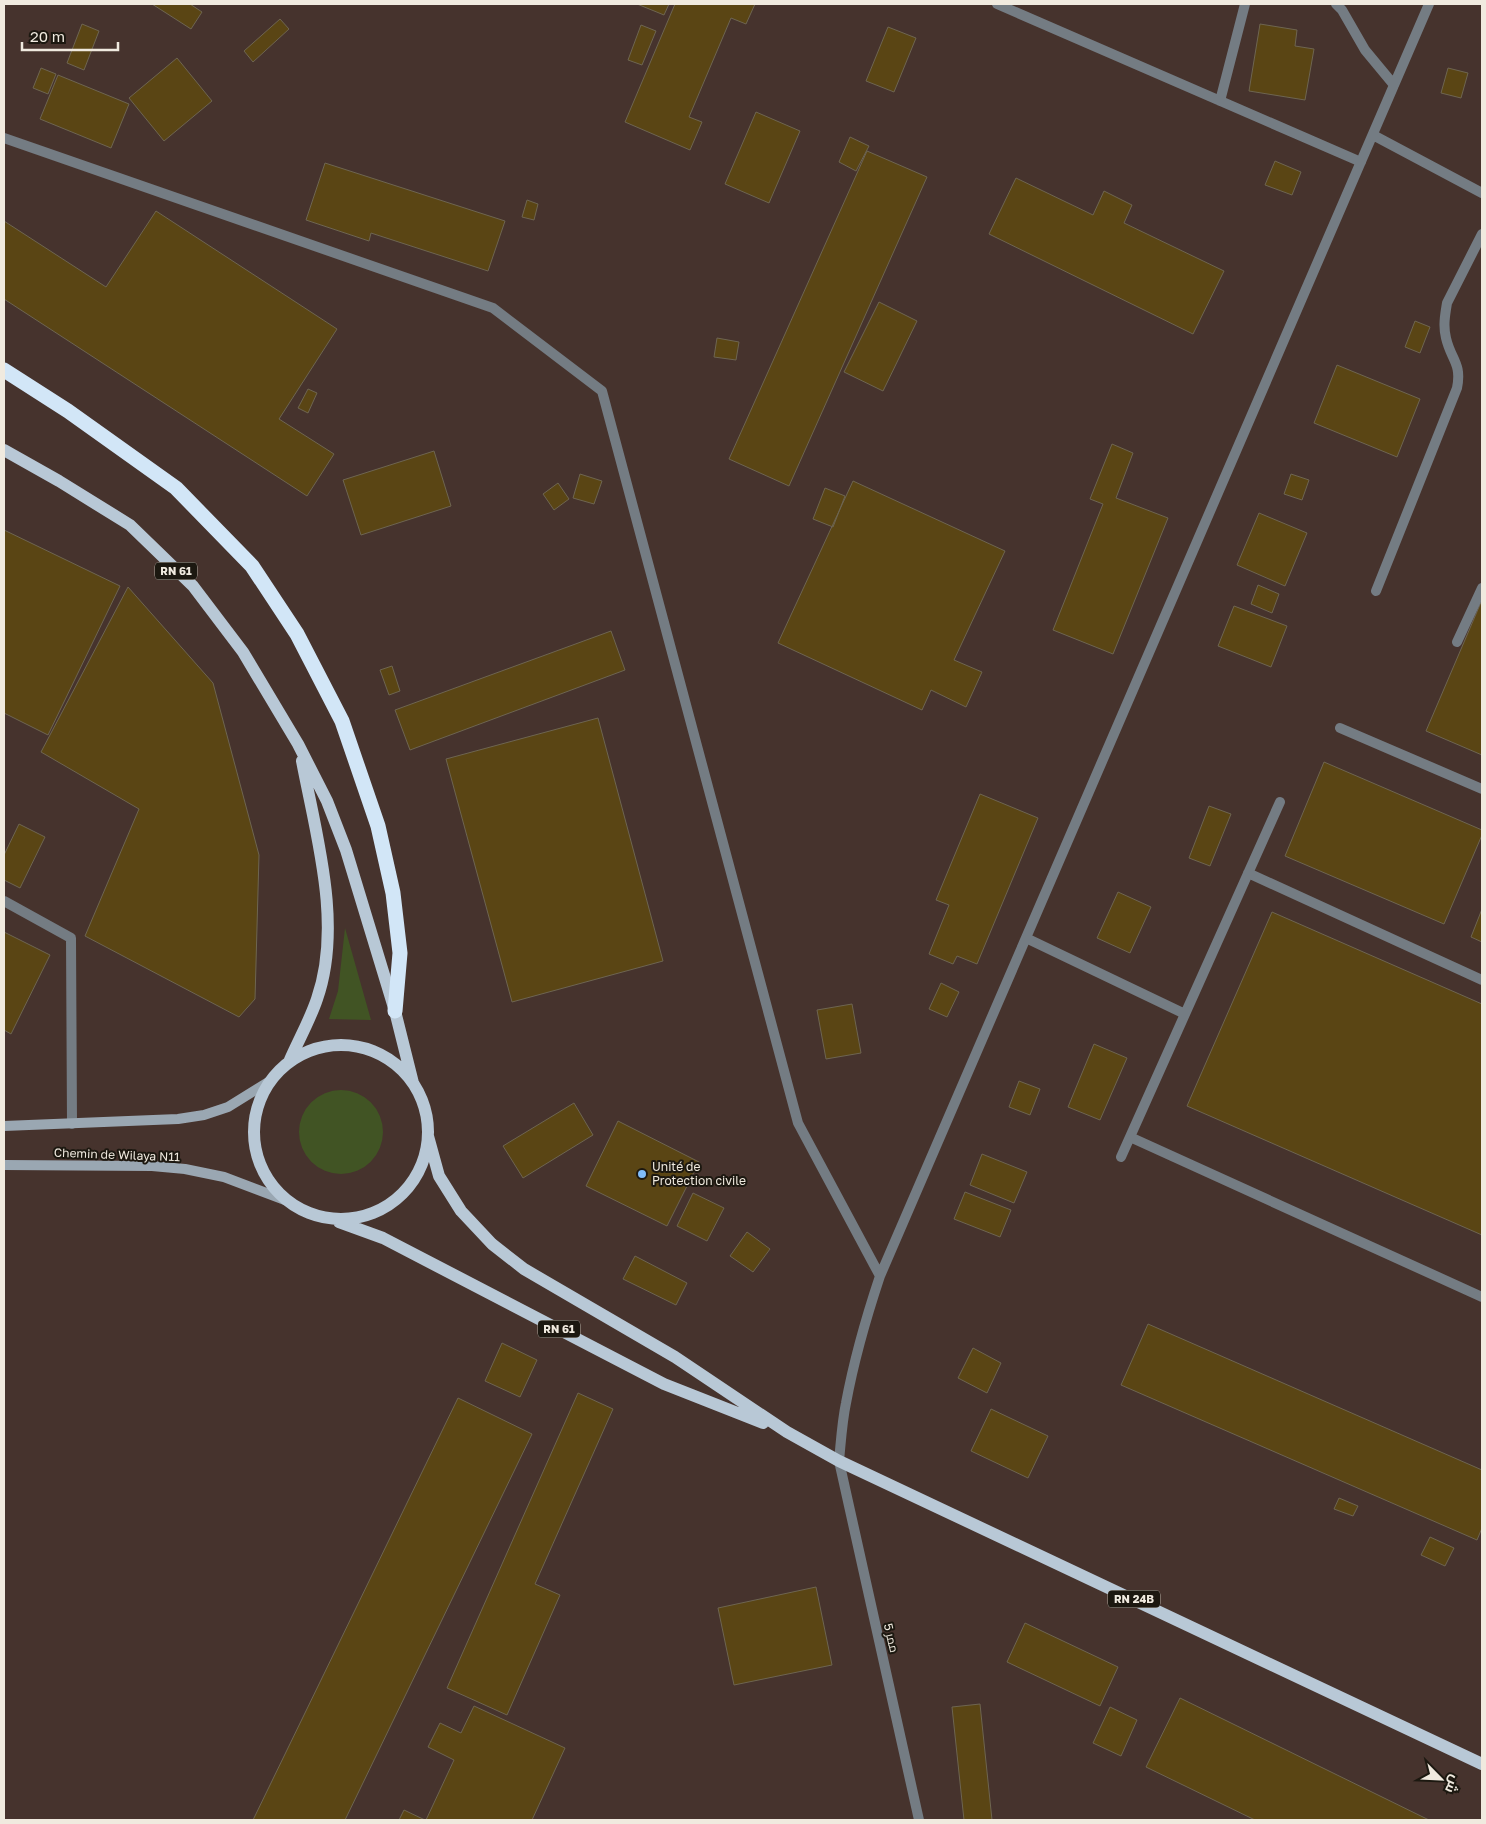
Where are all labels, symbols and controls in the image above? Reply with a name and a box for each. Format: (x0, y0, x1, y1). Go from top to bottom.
scale bar (22, 20, 119, 52)
text: 20 m (30, 27, 65, 45)
road number: RN 61 (155, 562, 197, 580)
street label: Chemin de Wilaya N11 (54, 1145, 180, 1164)
place label: Unité de Protection civile (652, 1159, 746, 1188)
marker: Unité de Protection civile (636, 1168, 648, 1180)
road number: RN 61 (538, 1320, 580, 1338)
road number: RN 24B (1108, 1590, 1160, 1608)
street label: ممر 5 (881, 1622, 902, 1654)
north arrow (1416, 1754, 1466, 1804)
text: ش (1441, 1772, 1465, 1796)

